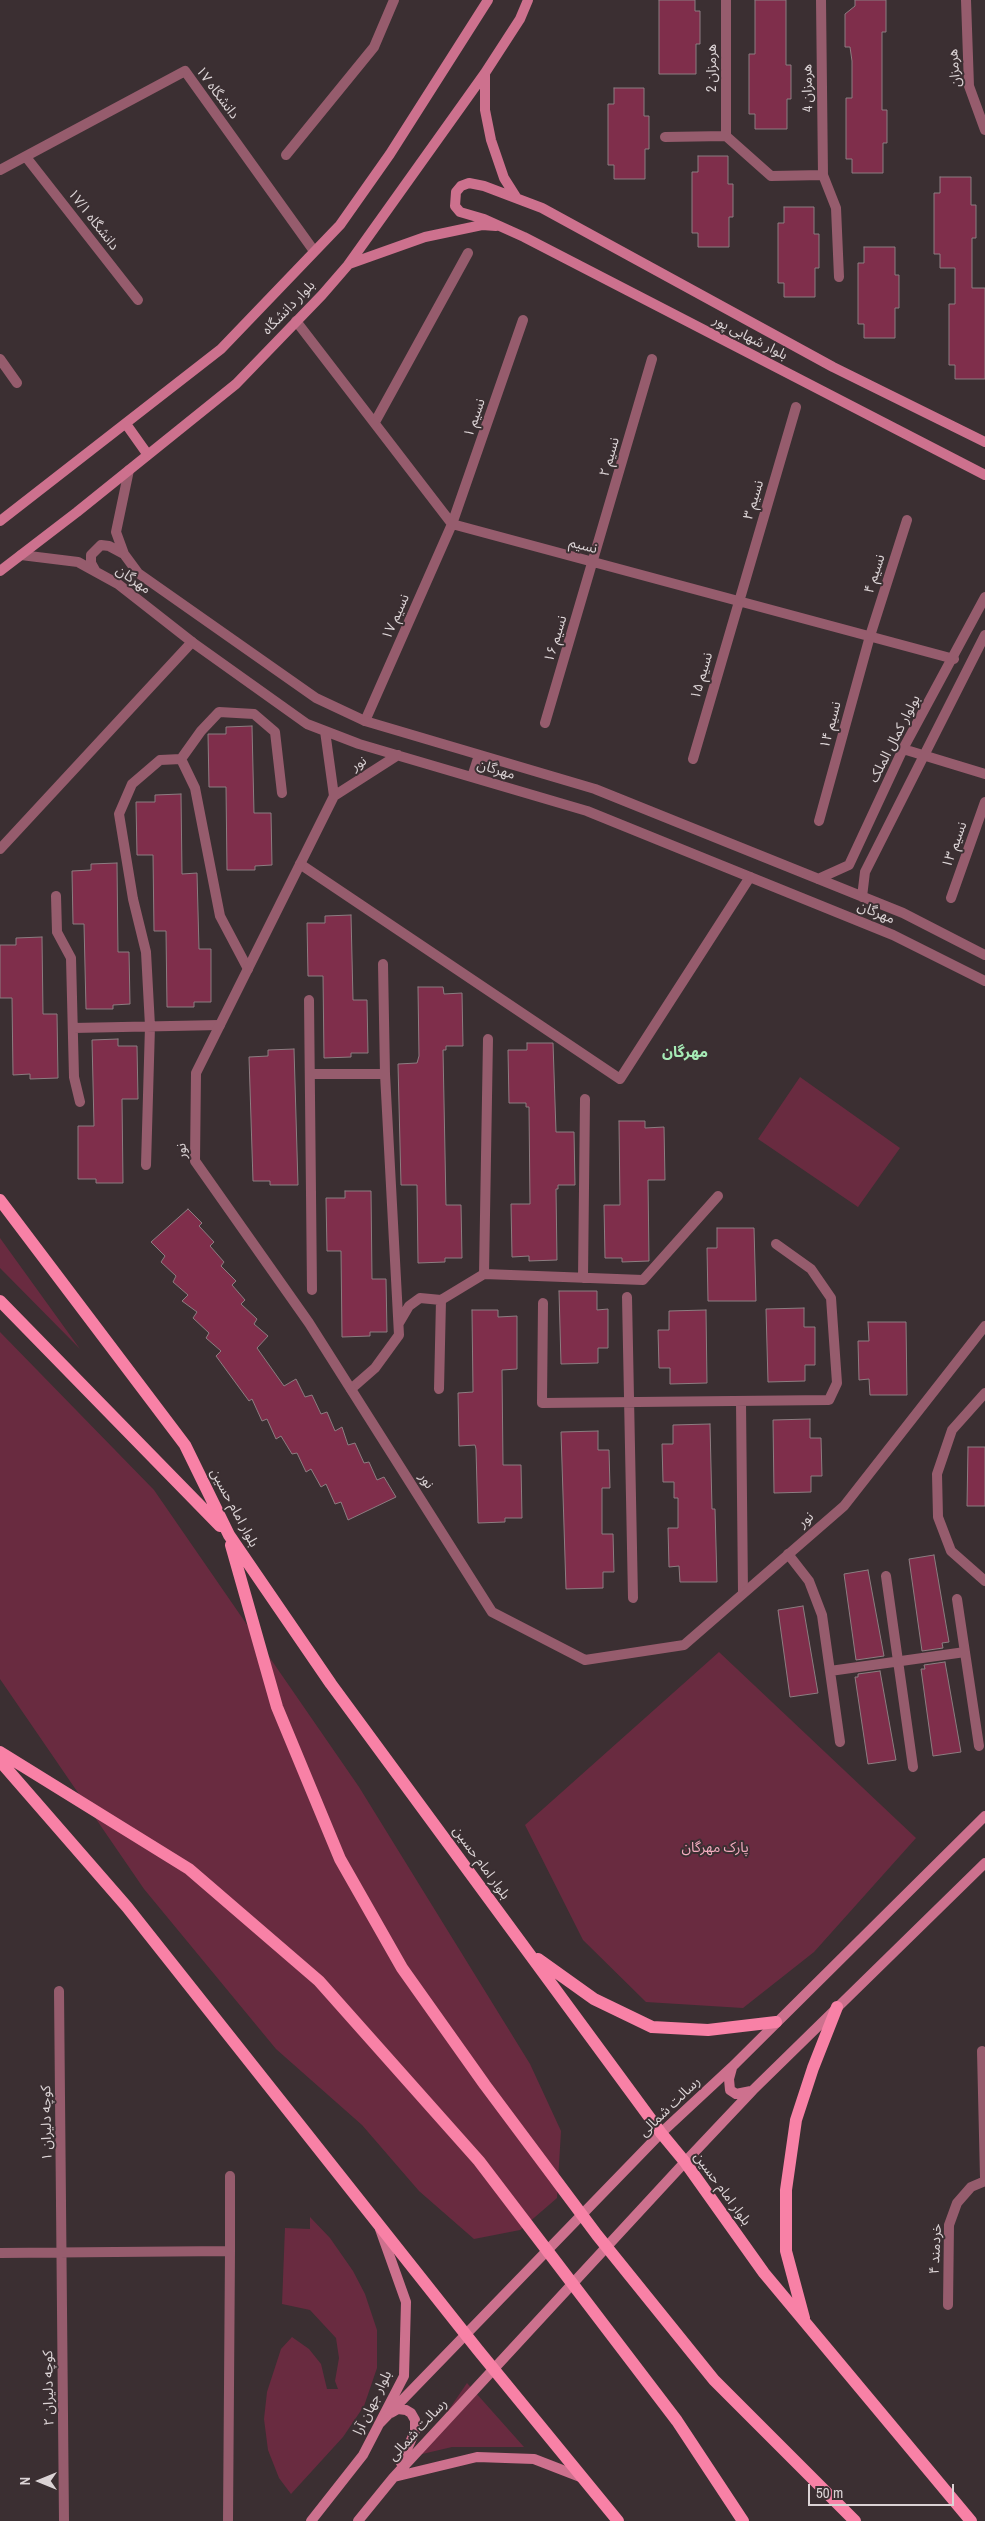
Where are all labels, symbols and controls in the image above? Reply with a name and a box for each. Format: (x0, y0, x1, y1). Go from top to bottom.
street label: هرمزان 2 (704, 44, 720, 92)
street label: هرمزان (945, 48, 965, 88)
street label: دانشگاه ۱۷ (192, 63, 242, 123)
street label: هرمزان 4 (799, 64, 817, 112)
street label: دانشگاه ۱۷/۱ (64, 186, 122, 254)
street label: بلوار دانشگاه (259, 277, 319, 339)
street label: بلوار شهابی پور (710, 312, 790, 364)
street label: نسیم ۱ (461, 396, 489, 440)
street label: نسیم ۲ (596, 435, 624, 479)
street label: نسیم ۳ (740, 478, 768, 522)
street label: نسیم (567, 534, 599, 558)
street label: نسیم ۴ (861, 552, 889, 596)
street label: مهرگان (112, 562, 154, 598)
street label: نسیم ۱۷ (379, 592, 413, 642)
street label: نسیم ۱۶ (541, 614, 571, 664)
street label: نسیم ۱۵ (687, 651, 717, 701)
street label: بولوار کمال الملک (866, 692, 924, 786)
street label: نسیم ۱۴ (817, 700, 845, 750)
street label: نور (348, 753, 370, 775)
street label: مهرگان (475, 756, 517, 784)
street label: نسیم ۱۳ (939, 820, 971, 870)
street label: مهرگان (855, 898, 897, 928)
district label: مهرگان (662, 1044, 708, 1062)
street label: نور (173, 1143, 191, 1159)
street label: بلوار امام حسین (206, 1466, 262, 1550)
street label: نور (415, 1470, 437, 1492)
street label: نور (795, 1509, 817, 1531)
street label: بلوار امام حسین (449, 1823, 513, 1903)
park label: پارک مهرگان (681, 1840, 749, 1856)
street label: رسالت شمالی (636, 2074, 704, 2140)
street label: کوچه دلیران ۱ (38, 2085, 56, 2161)
street label: بلوار امام حسین (690, 2149, 754, 2229)
street label: خردمند ۴ (926, 2223, 946, 2275)
street label: کوچه دلیران ۲ (40, 2350, 58, 2426)
street label: بلوار جهان آرا (350, 2368, 396, 2438)
street label: رسالت شمالی (385, 2395, 451, 2465)
north arrow (15, 2456, 65, 2506)
scale bar (810, 2474, 956, 2506)
text: N (16, 2477, 34, 2485)
text: 50 m (816, 2482, 843, 2503)

